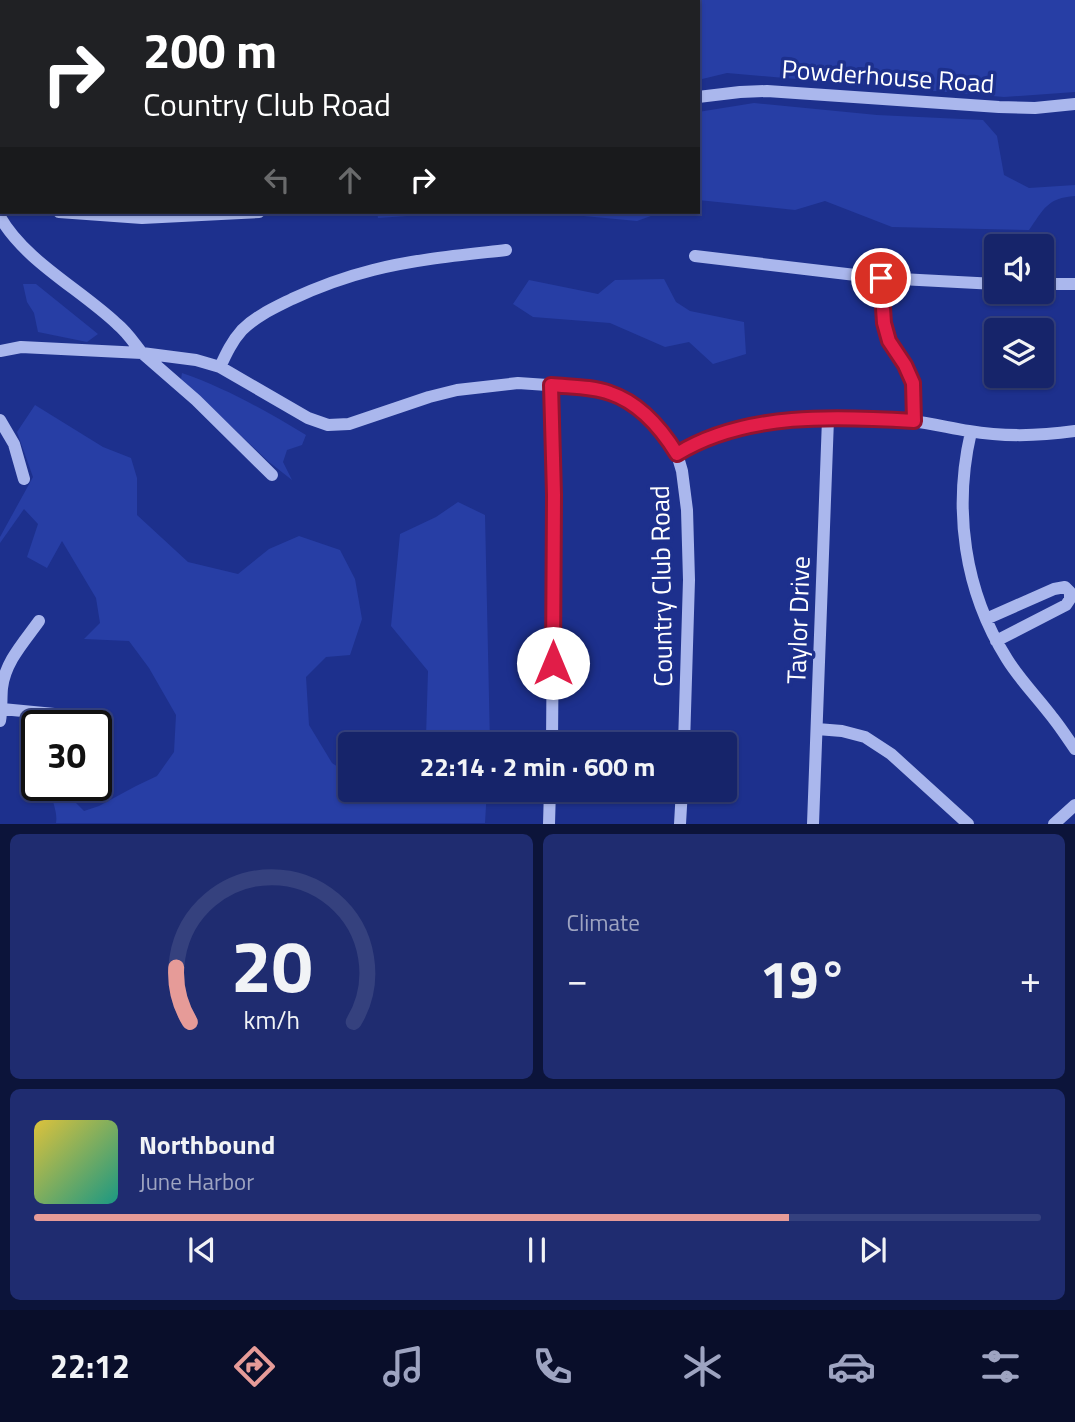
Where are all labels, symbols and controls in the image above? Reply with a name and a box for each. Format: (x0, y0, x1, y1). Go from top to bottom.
text: 200 m (143, 12, 277, 87)
icon: right (28, 28, 119, 119)
street label: Powderhouse Road (780, 49, 996, 103)
text: Country Club Road (143, 80, 391, 128)
icon: left (258, 161, 296, 199)
icon: ahead (331, 161, 369, 199)
icon: right (404, 161, 442, 199)
map controls (984, 234, 1054, 388)
button: sound (984, 234, 1054, 304)
pin (851, 248, 911, 308)
icon: arrive (862, 259, 900, 297)
button: layers (984, 318, 1054, 388)
street label: Country Club Road (640, 485, 682, 687)
street label: Taylor Drive (776, 555, 820, 685)
position arrow (516, 626, 590, 700)
speed limit sign: 30 (21, 710, 112, 801)
text: 22:14 · 2 min · 600 m (420, 747, 655, 786)
text: Climate (567, 905, 640, 940)
text: 20 (230, 911, 312, 1021)
text: 19° (760, 939, 847, 1018)
text: − (567, 950, 588, 1008)
text: + (1020, 950, 1041, 1008)
text: km/h (243, 1001, 300, 1039)
text: Northbound (139, 1125, 275, 1164)
text: June Harbor (139, 1164, 254, 1199)
icon: previous (183, 1231, 221, 1269)
icon: pause (518, 1231, 556, 1269)
icon: next (854, 1231, 892, 1269)
text: 22:12 (50, 1342, 130, 1390)
icon: directions (230, 1342, 279, 1391)
icon: music (379, 1342, 428, 1391)
icon: phone (528, 1342, 577, 1391)
icon: climate (678, 1342, 727, 1391)
icon: car (827, 1342, 876, 1391)
icon: filters (976, 1342, 1025, 1391)

